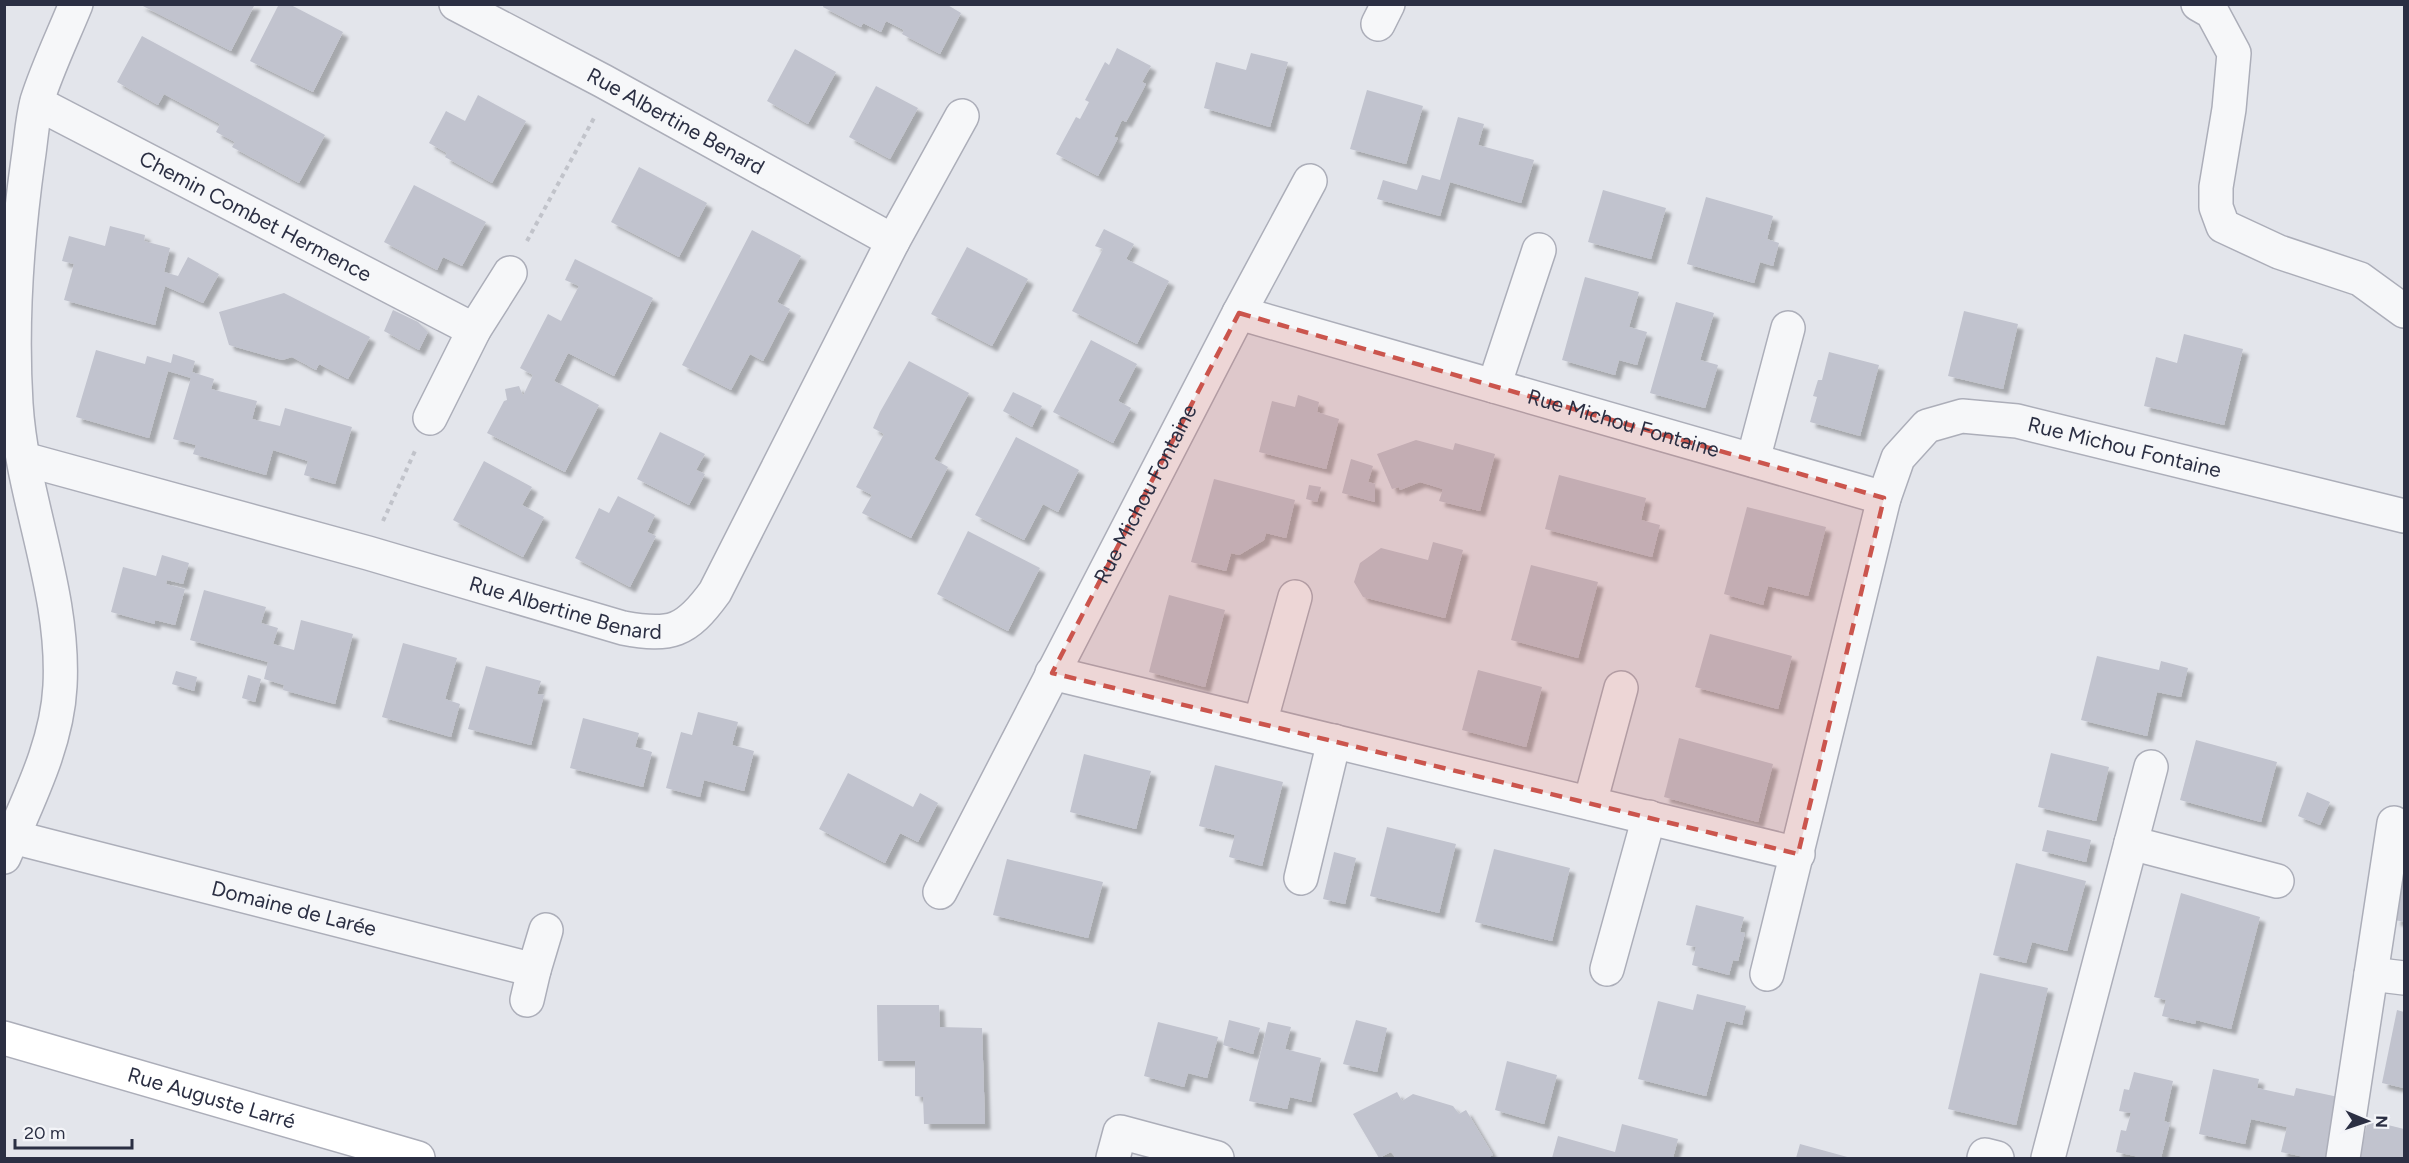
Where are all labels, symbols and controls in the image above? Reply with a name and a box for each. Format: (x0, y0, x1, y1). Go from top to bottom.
street label: Rue Albertine Benard (583, 62, 769, 180)
street label: Chemin Combet Hermence (135, 145, 376, 287)
street label: Rue Michou Fontaine (1525, 383, 1722, 462)
street label: Rue Michou Fontaine (1089, 400, 1202, 588)
street label: Rue Michou Fontaine (2025, 411, 2224, 483)
street label: Rue Albertine Benard (466, 570, 662, 644)
street label: Domaine de Larée (209, 875, 379, 941)
street label: Rue Auguste Larré (125, 1062, 298, 1134)
north arrow (2337, 1091, 2397, 1151)
scale bar (15, 1112, 132, 1150)
text: N (2372, 1115, 2391, 1128)
text: 20 m (24, 1122, 65, 1144)

